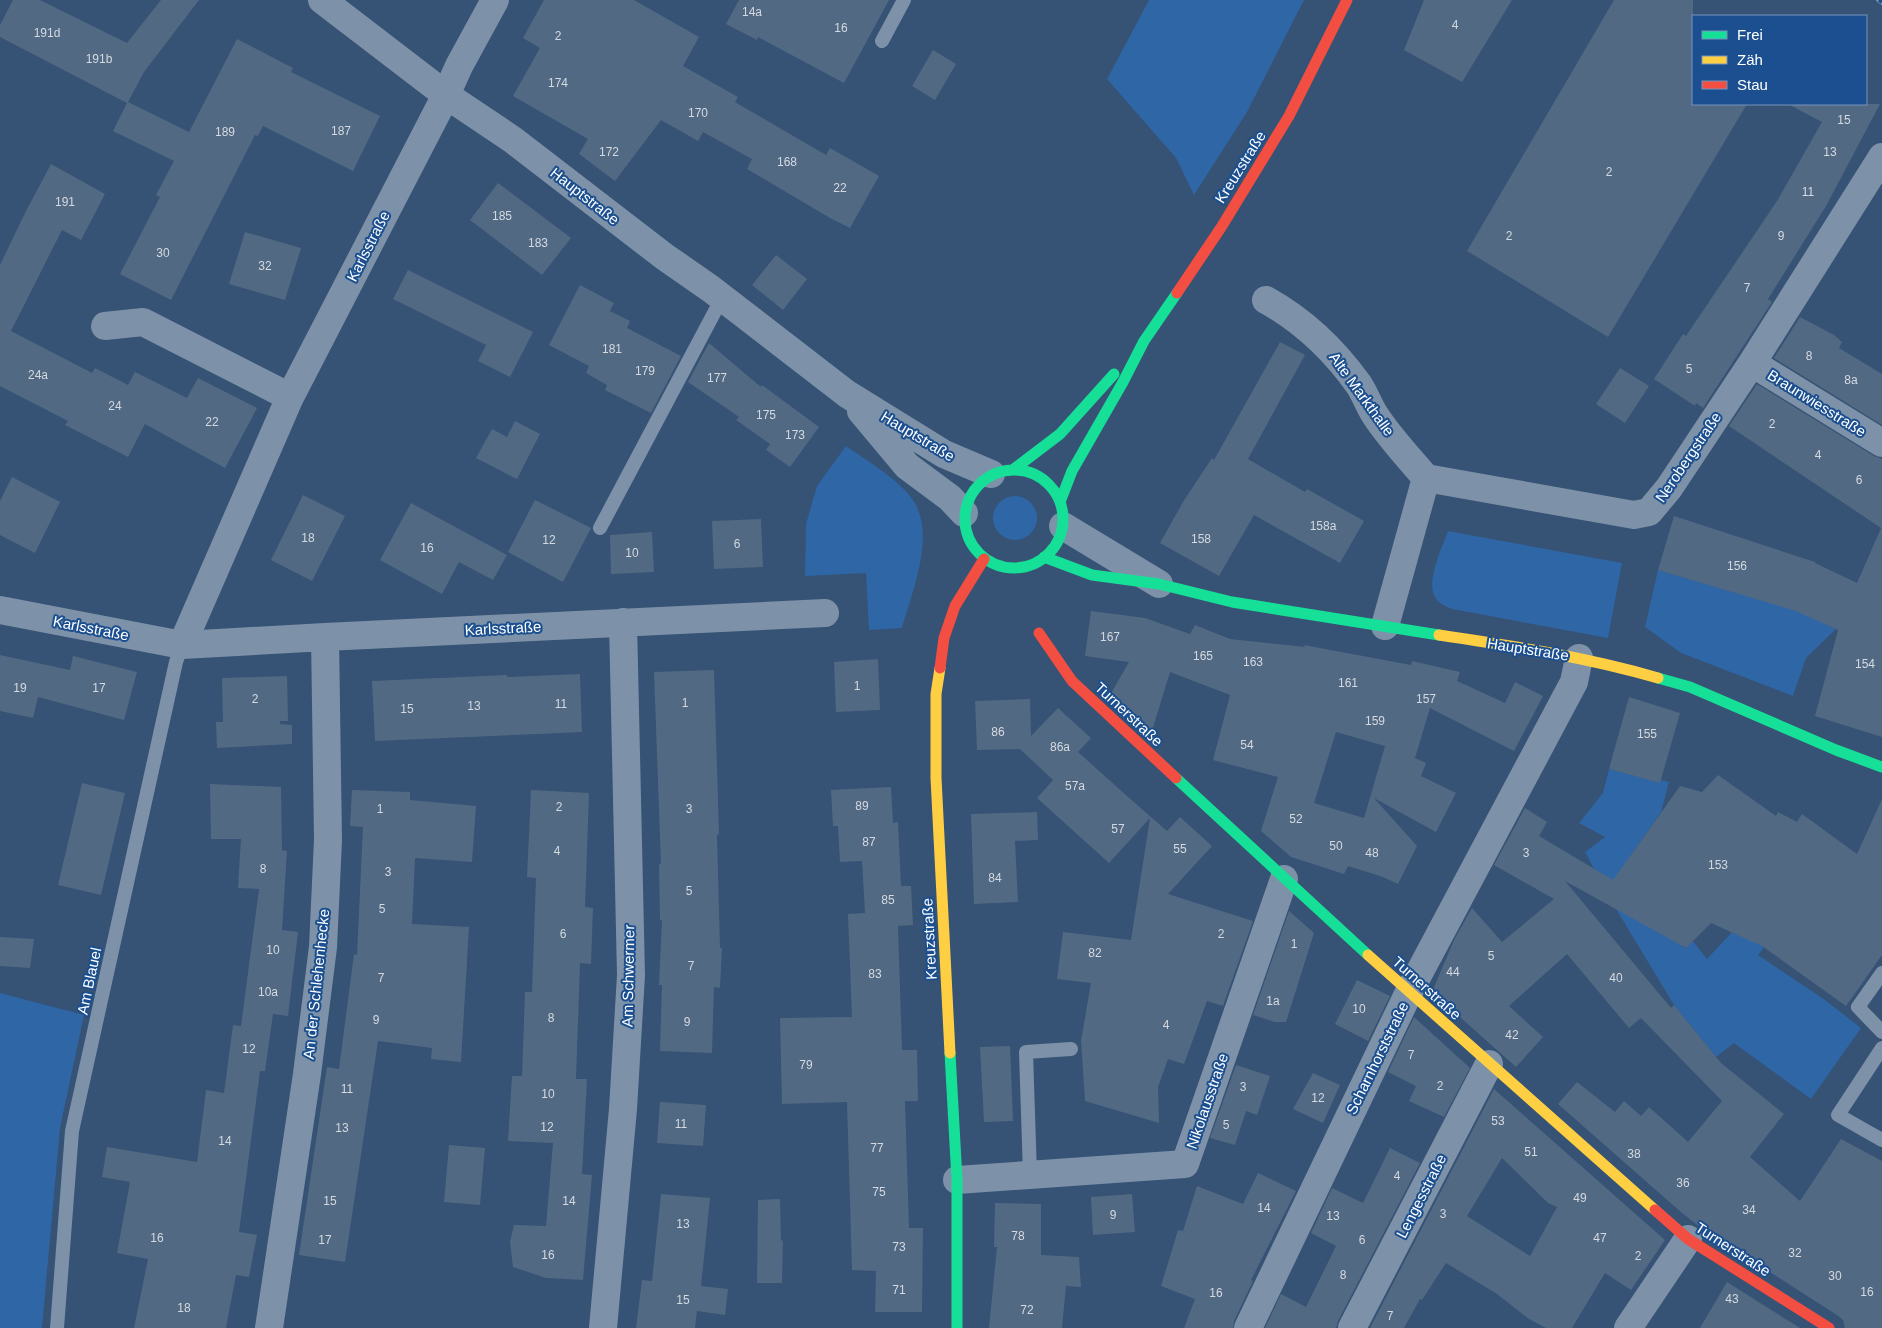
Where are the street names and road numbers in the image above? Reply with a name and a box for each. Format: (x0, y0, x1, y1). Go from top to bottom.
street label: Kreuzstraße (1211, 128, 1269, 206)
street label: Hauptstraße (547, 164, 623, 228)
street label: Karlsstraße (343, 208, 393, 284)
street label: Alte Markthalle (1326, 349, 1398, 439)
street label: Braunwiesstraße (1765, 366, 1869, 440)
street label: Hauptstraße (878, 407, 958, 465)
street label: Nerobergstraße (1652, 409, 1724, 505)
street label: Karlsstraße (52, 612, 130, 644)
street label: Karlsstraße (464, 618, 542, 638)
street label: Hauptstraße (1486, 634, 1570, 664)
street label: Turnerstraße (1092, 678, 1166, 750)
street label: Kreuzstraße (918, 898, 940, 980)
street label: An der Schlehenhecke (300, 908, 332, 1060)
street label: Am Schwermer (619, 925, 637, 1027)
street label: Am Blauel (74, 946, 104, 1016)
street label: Turnerstraße (1389, 953, 1465, 1023)
street label: Scharnhorststraße (1342, 999, 1412, 1117)
street label: Nikolausstraße (1183, 1051, 1231, 1151)
street label: Lengesstraße (1393, 1151, 1449, 1241)
street label: Turnerstraße (1692, 1218, 1774, 1280)

